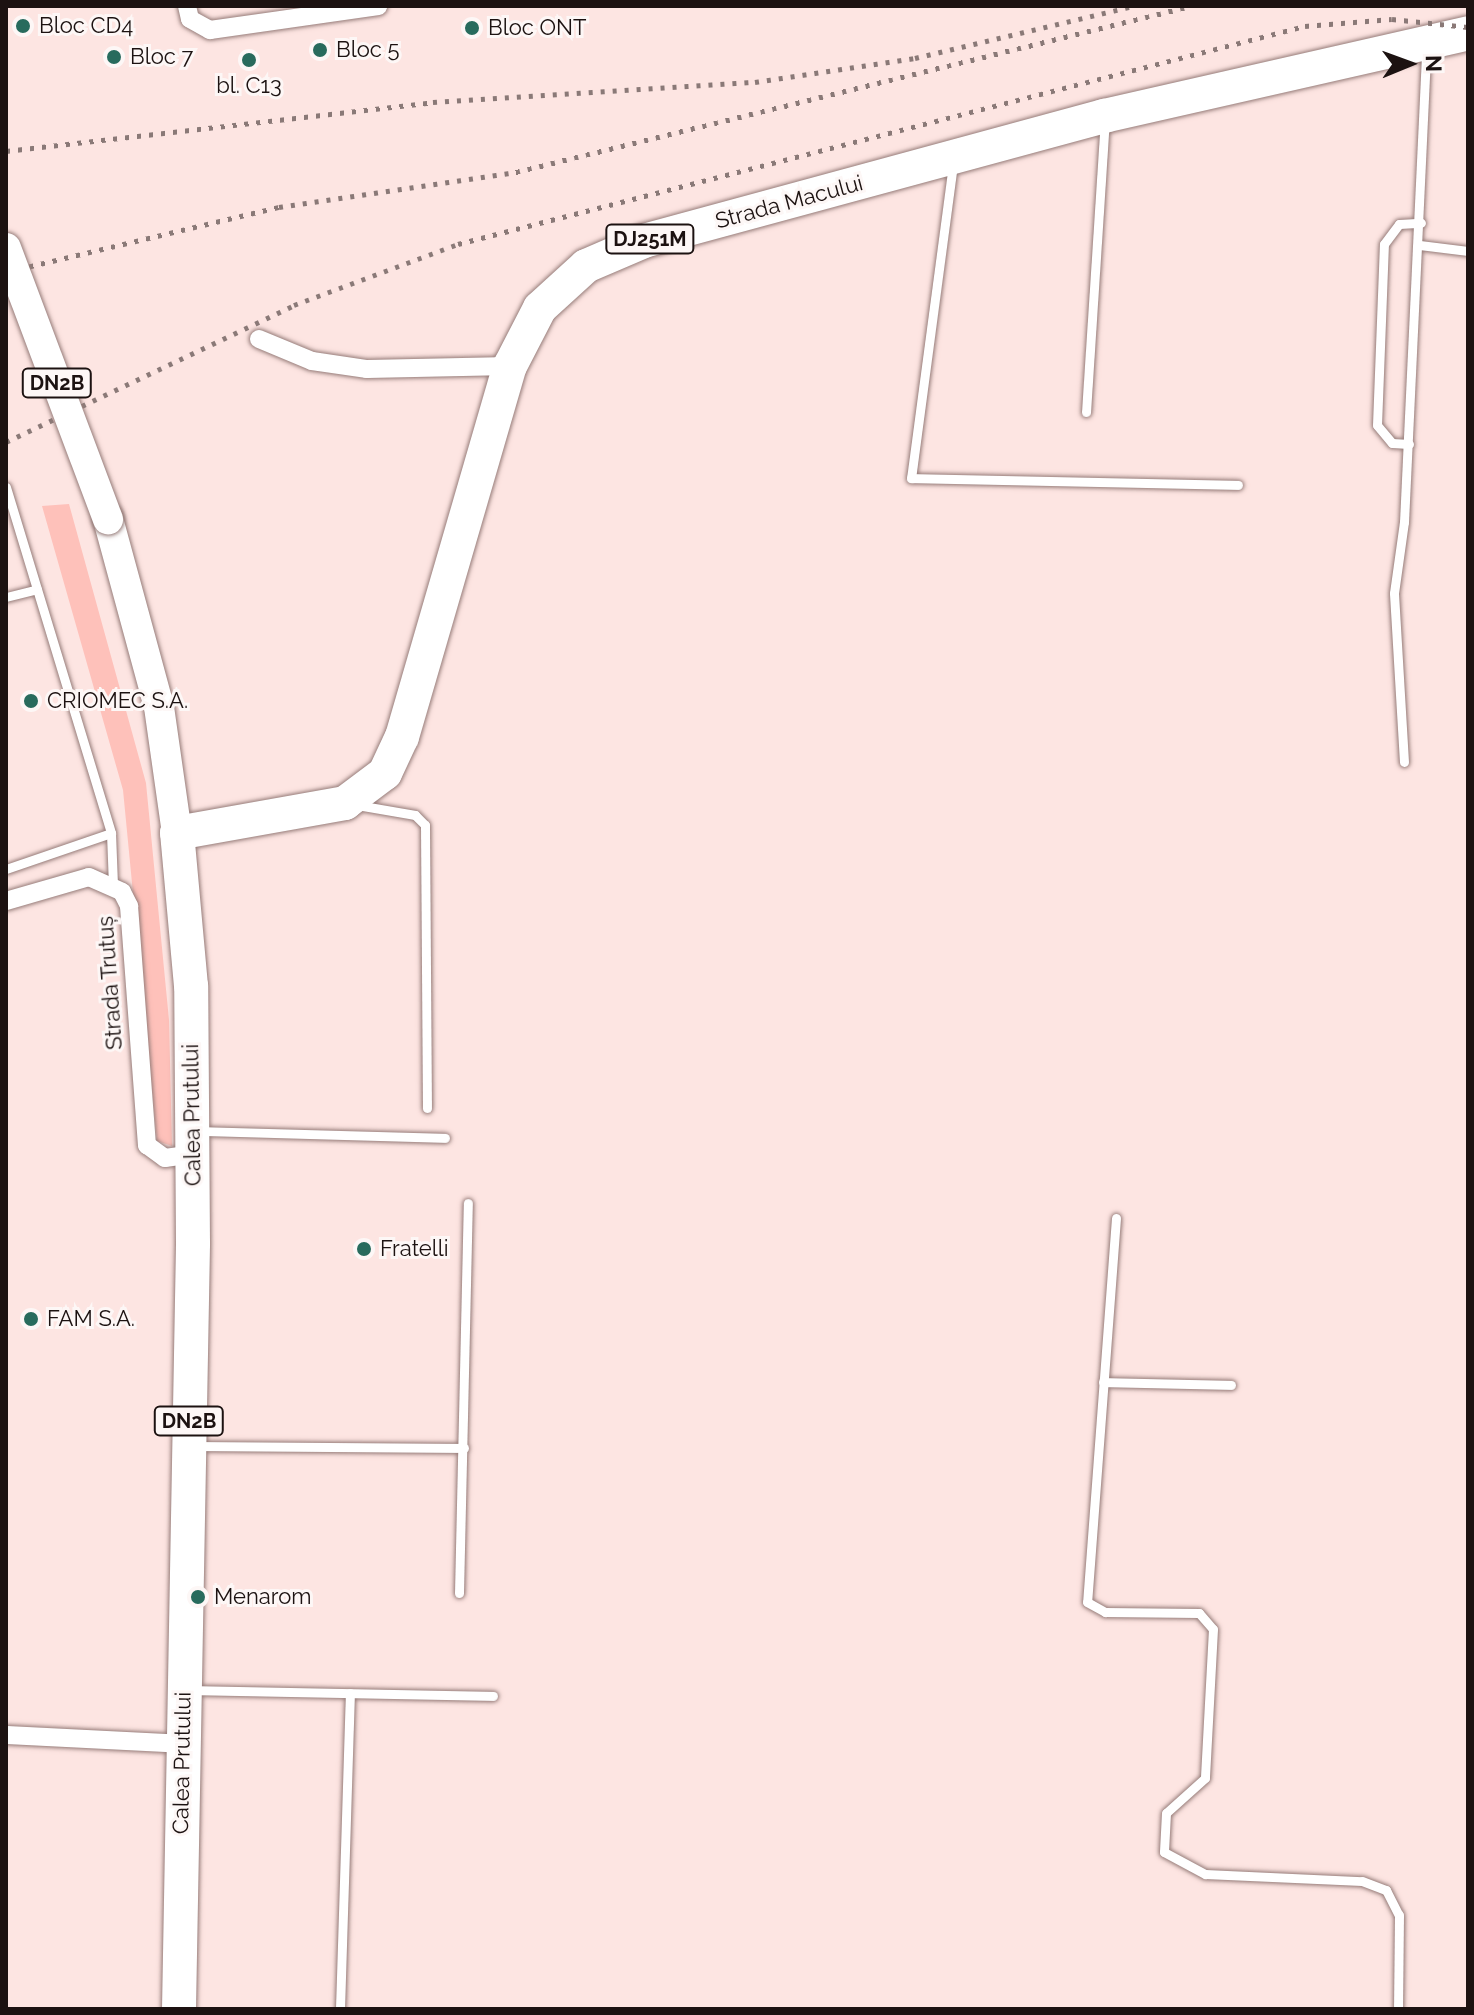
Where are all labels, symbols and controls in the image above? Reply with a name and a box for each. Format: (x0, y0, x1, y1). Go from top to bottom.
place label: Bloc CD4 (39, 13, 133, 39)
place label: Bloc ONT (488, 15, 586, 41)
marker: Bloc CD4 (14, 17, 32, 35)
marker: Bloc ONT (463, 19, 481, 37)
north arrow (1370, 24, 1450, 104)
place label: Bloc 5 (336, 37, 399, 63)
marker: Bloc 5 (311, 41, 329, 59)
place label: Bloc 7 (130, 44, 193, 70)
marker: Bloc 7 (105, 48, 123, 66)
marker: bl. C13 (240, 51, 258, 69)
text: N (1421, 55, 1447, 72)
place label: bl. C13 (216, 73, 282, 99)
street label: Strada Macului (712, 170, 866, 234)
road number: DJ251M (604, 223, 696, 255)
road number: DN2B (21, 367, 93, 399)
place label: CRIOMEC S.A. (47, 688, 188, 714)
marker: CRIOMEC S.A. (22, 692, 40, 710)
street label: Strada Trutuș (92, 915, 128, 1051)
street label: Calea Prutului (178, 1044, 206, 1186)
place label: Fratelli (380, 1236, 449, 1262)
marker: Fratelli (355, 1240, 373, 1258)
place label: FAM S.A. (47, 1306, 135, 1332)
marker: FAM S.A. (22, 1310, 40, 1328)
road number: DN2B (153, 1405, 225, 1437)
place label: Menarom (214, 1584, 312, 1610)
marker: Menarom (189, 1588, 207, 1606)
street label: Calea Prutului (168, 1692, 196, 1834)

